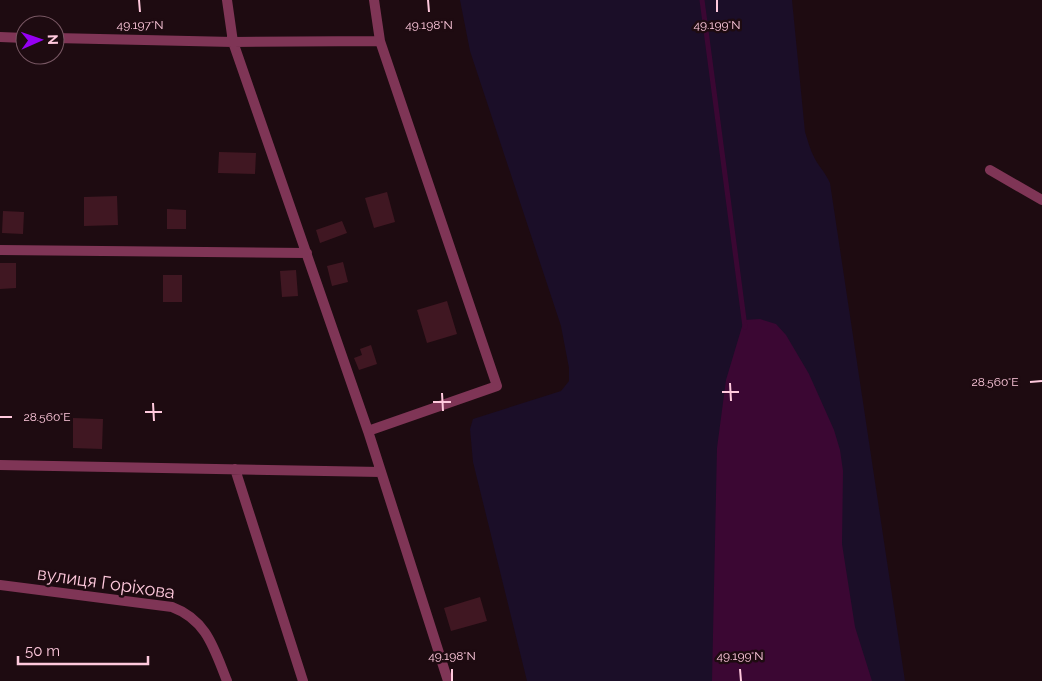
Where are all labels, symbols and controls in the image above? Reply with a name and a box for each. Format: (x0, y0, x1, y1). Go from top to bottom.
north arrow (15, 15, 65, 65)
text: 49.197°N (117, 18, 163, 32)
text: 49.198°N (405, 18, 453, 32)
text: 49.199°N (693, 18, 741, 32)
text: N (45, 34, 61, 45)
text: 28.560°E (971, 375, 1019, 389)
text: 28.560°E (23, 410, 71, 424)
street label: вулиця Горіхова (36, 562, 176, 603)
scale bar (18, 634, 148, 666)
text: 50 m (25, 642, 60, 660)
text: 49.198°N (428, 649, 476, 663)
text: 49.199°N (716, 649, 764, 663)

